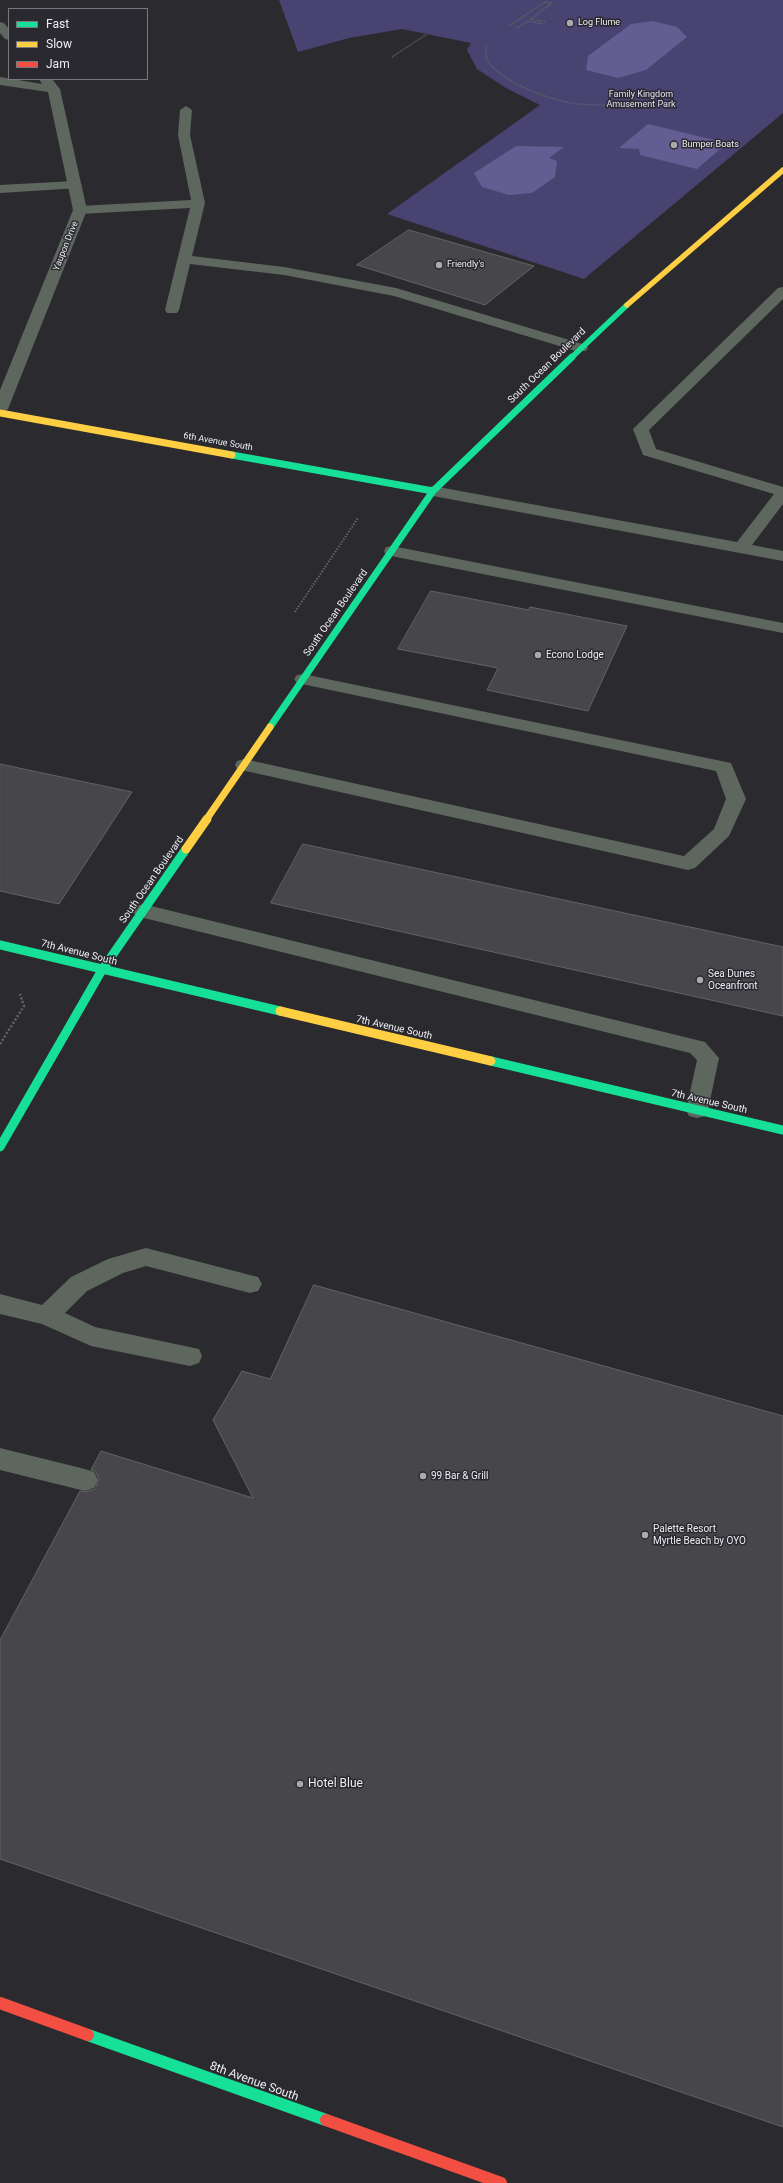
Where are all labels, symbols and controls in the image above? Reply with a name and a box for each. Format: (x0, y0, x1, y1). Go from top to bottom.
legend (8, 8, 148, 80)
text: Fast (46, 17, 69, 31)
marker: Log Flume (565, 18, 575, 28)
place label: Log Flume (578, 18, 620, 28)
text: Slow (46, 37, 72, 51)
text: Jam (46, 57, 70, 71)
park label: Family Kingdom Amusement Park (606, 90, 676, 111)
marker: Bumper Boats (669, 140, 679, 150)
place label: Bumper Boats (682, 140, 739, 150)
street label: Yaupon Drive (51, 220, 81, 272)
marker: Friendly's (434, 260, 444, 270)
place label: Friendly's (447, 260, 484, 270)
street label: South Ocean Boulevard (506, 326, 588, 406)
street label: 6th Avenue South (182, 431, 254, 453)
street label: South Ocean Boulevard (301, 567, 371, 659)
place label: Econo Lodge (546, 649, 604, 661)
marker: Econo Lodge (533, 650, 543, 660)
street label: South Ocean Boulevard (117, 834, 187, 926)
street label: 7th Avenue South (40, 938, 118, 968)
place label: Sea Dunes Oceanfront (708, 968, 758, 992)
marker: Sea Dunes Oceanfront (695, 975, 705, 985)
street label: 7th Avenue South (355, 1013, 433, 1043)
street label: 7th Avenue South (670, 1087, 748, 1117)
place label: 99 Bar & Grill (431, 1470, 488, 1482)
marker: 99 Bar & Grill (418, 1471, 428, 1481)
place label: Palette Resort Myrtle Beach by OYO (653, 1523, 746, 1546)
marker: Palette Resort Myrtle Beach by OYO (640, 1530, 650, 1540)
place label: Hotel Blue (308, 1777, 363, 1791)
marker: Hotel Blue (295, 1779, 305, 1789)
street label: 8th Avenue South (208, 2059, 300, 2105)

